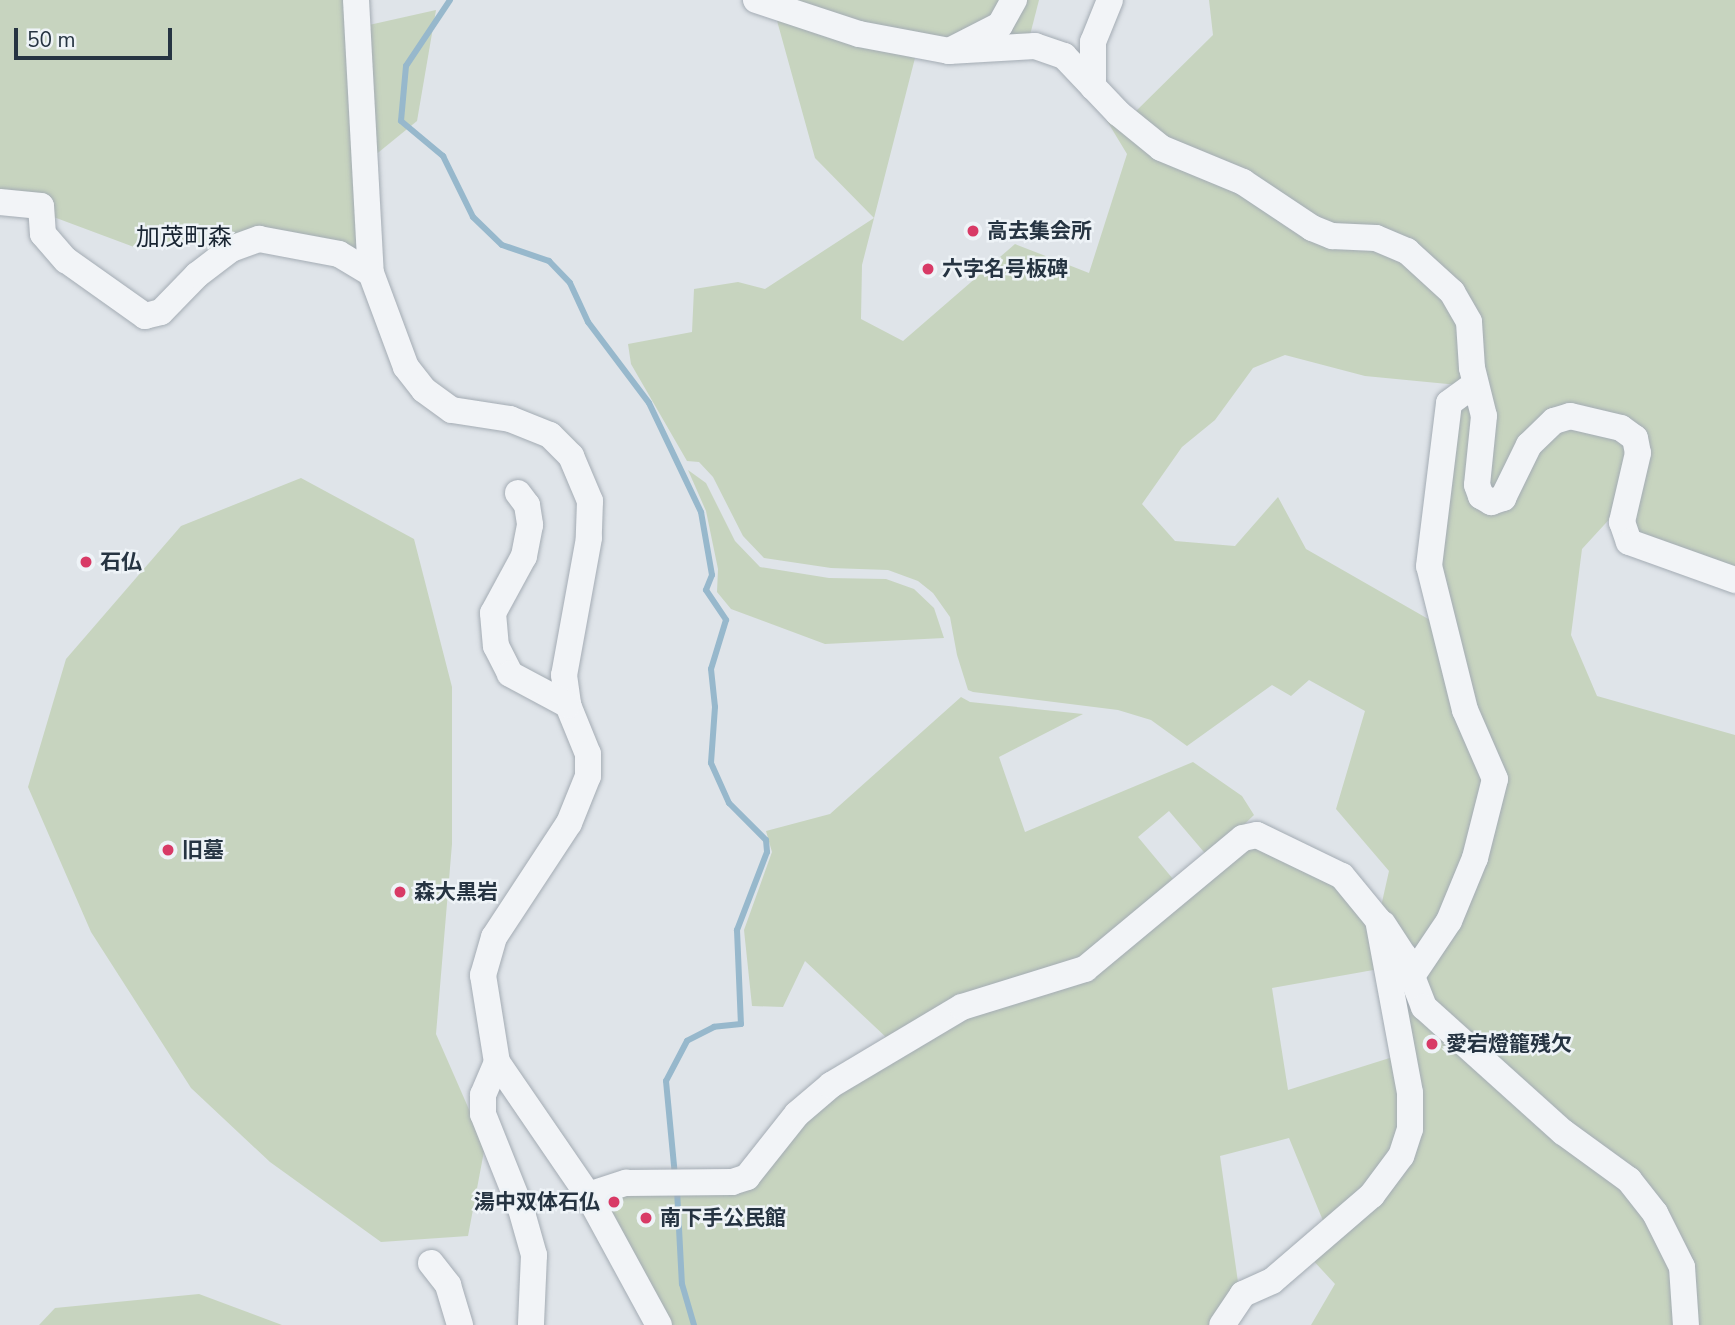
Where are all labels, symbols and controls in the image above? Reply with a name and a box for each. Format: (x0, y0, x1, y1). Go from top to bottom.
scale bar (18, 14, 175, 58)
text: 50 m (27, 26, 76, 54)
place label: 高去集会所 (987, 218, 1092, 244)
marker: 高去集会所 (965, 223, 981, 239)
district label: 加茂町森 (136, 224, 232, 252)
place label: 六字名号板碑 (942, 256, 1068, 282)
marker: 六字名号板碑 (920, 261, 936, 277)
place label: 石仏 (100, 549, 142, 575)
marker: 石仏 (78, 554, 94, 570)
place label: 旧墓 (182, 837, 224, 863)
marker: 旧墓 (160, 842, 176, 858)
place label: 森大黒岩 (414, 879, 498, 905)
marker: 森大黒岩 (392, 884, 408, 900)
place label: 愛宕燈籠残欠 (1446, 1031, 1572, 1057)
marker: 愛宕燈籠残欠 (1424, 1036, 1440, 1052)
place label: 湯中双体石仏 (474, 1189, 600, 1215)
marker: 湯中双体石仏 (606, 1194, 622, 1210)
place label: 南下手公民館 (660, 1205, 786, 1231)
marker: 南下手公民館 (638, 1210, 654, 1226)

